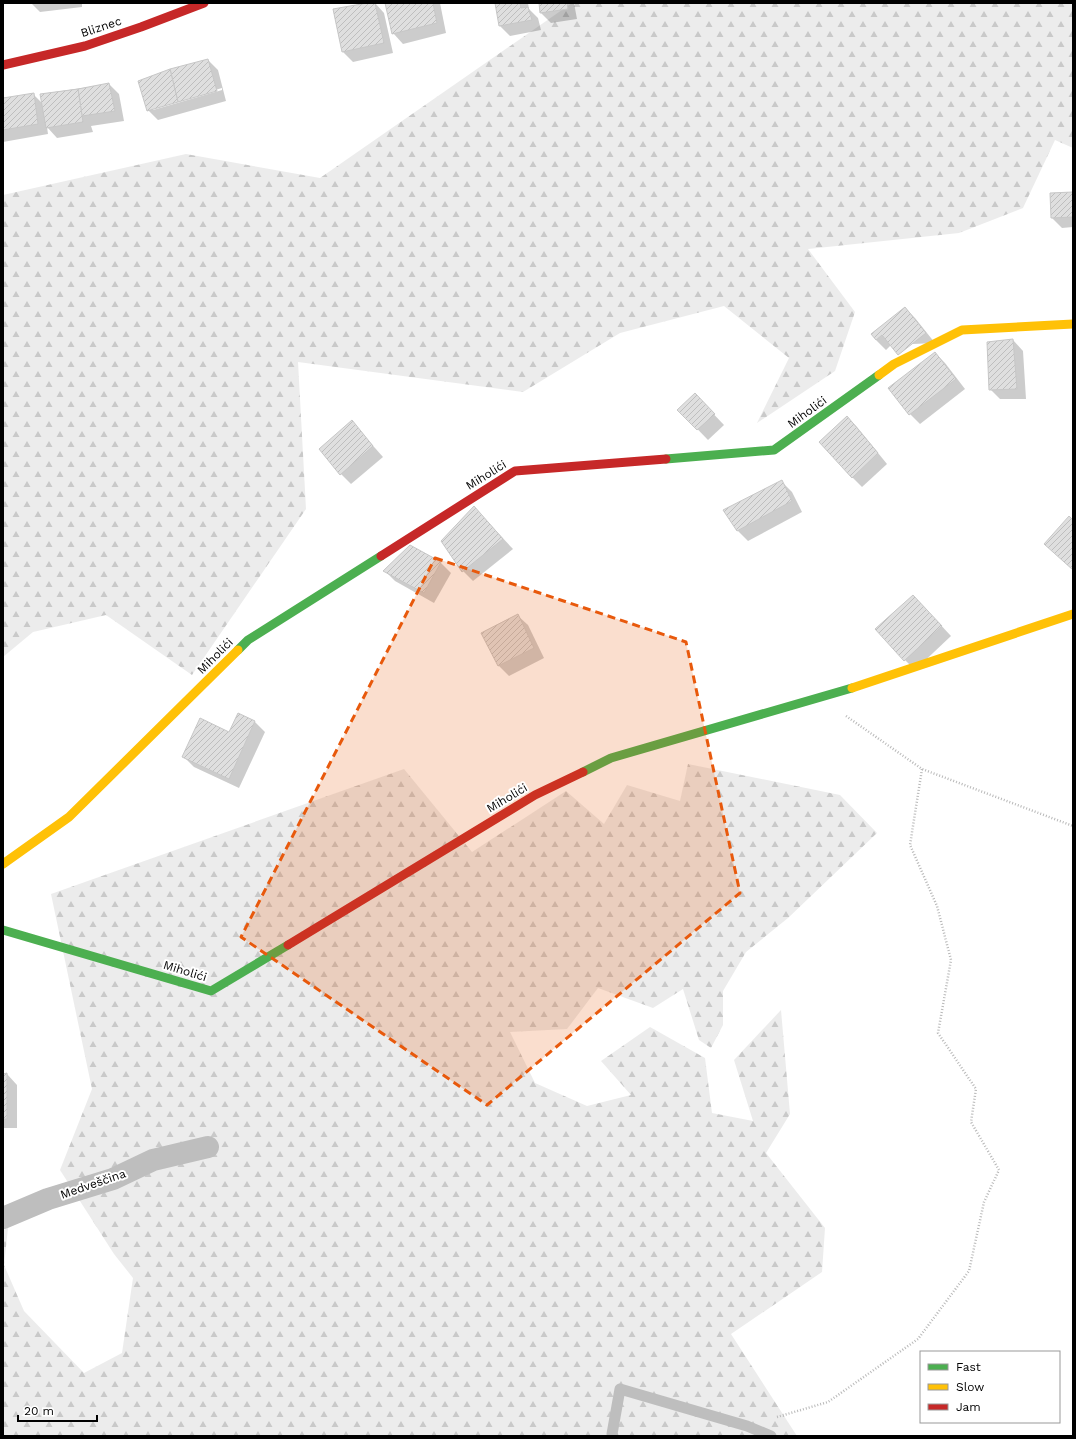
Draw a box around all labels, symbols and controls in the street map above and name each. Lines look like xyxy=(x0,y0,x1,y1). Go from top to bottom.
street label: Bliznec xyxy=(79,14,123,40)
street label: Miholići xyxy=(785,393,829,431)
street label: Miholići xyxy=(463,457,509,493)
street label: Miholići xyxy=(194,635,236,677)
street label: Miholići xyxy=(484,780,530,816)
street label: Miholići xyxy=(162,958,208,984)
street label: Medveščina xyxy=(58,1166,128,1202)
legend xyxy=(920,1351,1060,1423)
text: Fast xyxy=(956,1360,981,1374)
text: Slow xyxy=(956,1380,984,1394)
scale bar xyxy=(18,1397,97,1423)
text: Jam xyxy=(956,1400,981,1414)
text: 20 m xyxy=(24,1404,54,1418)

